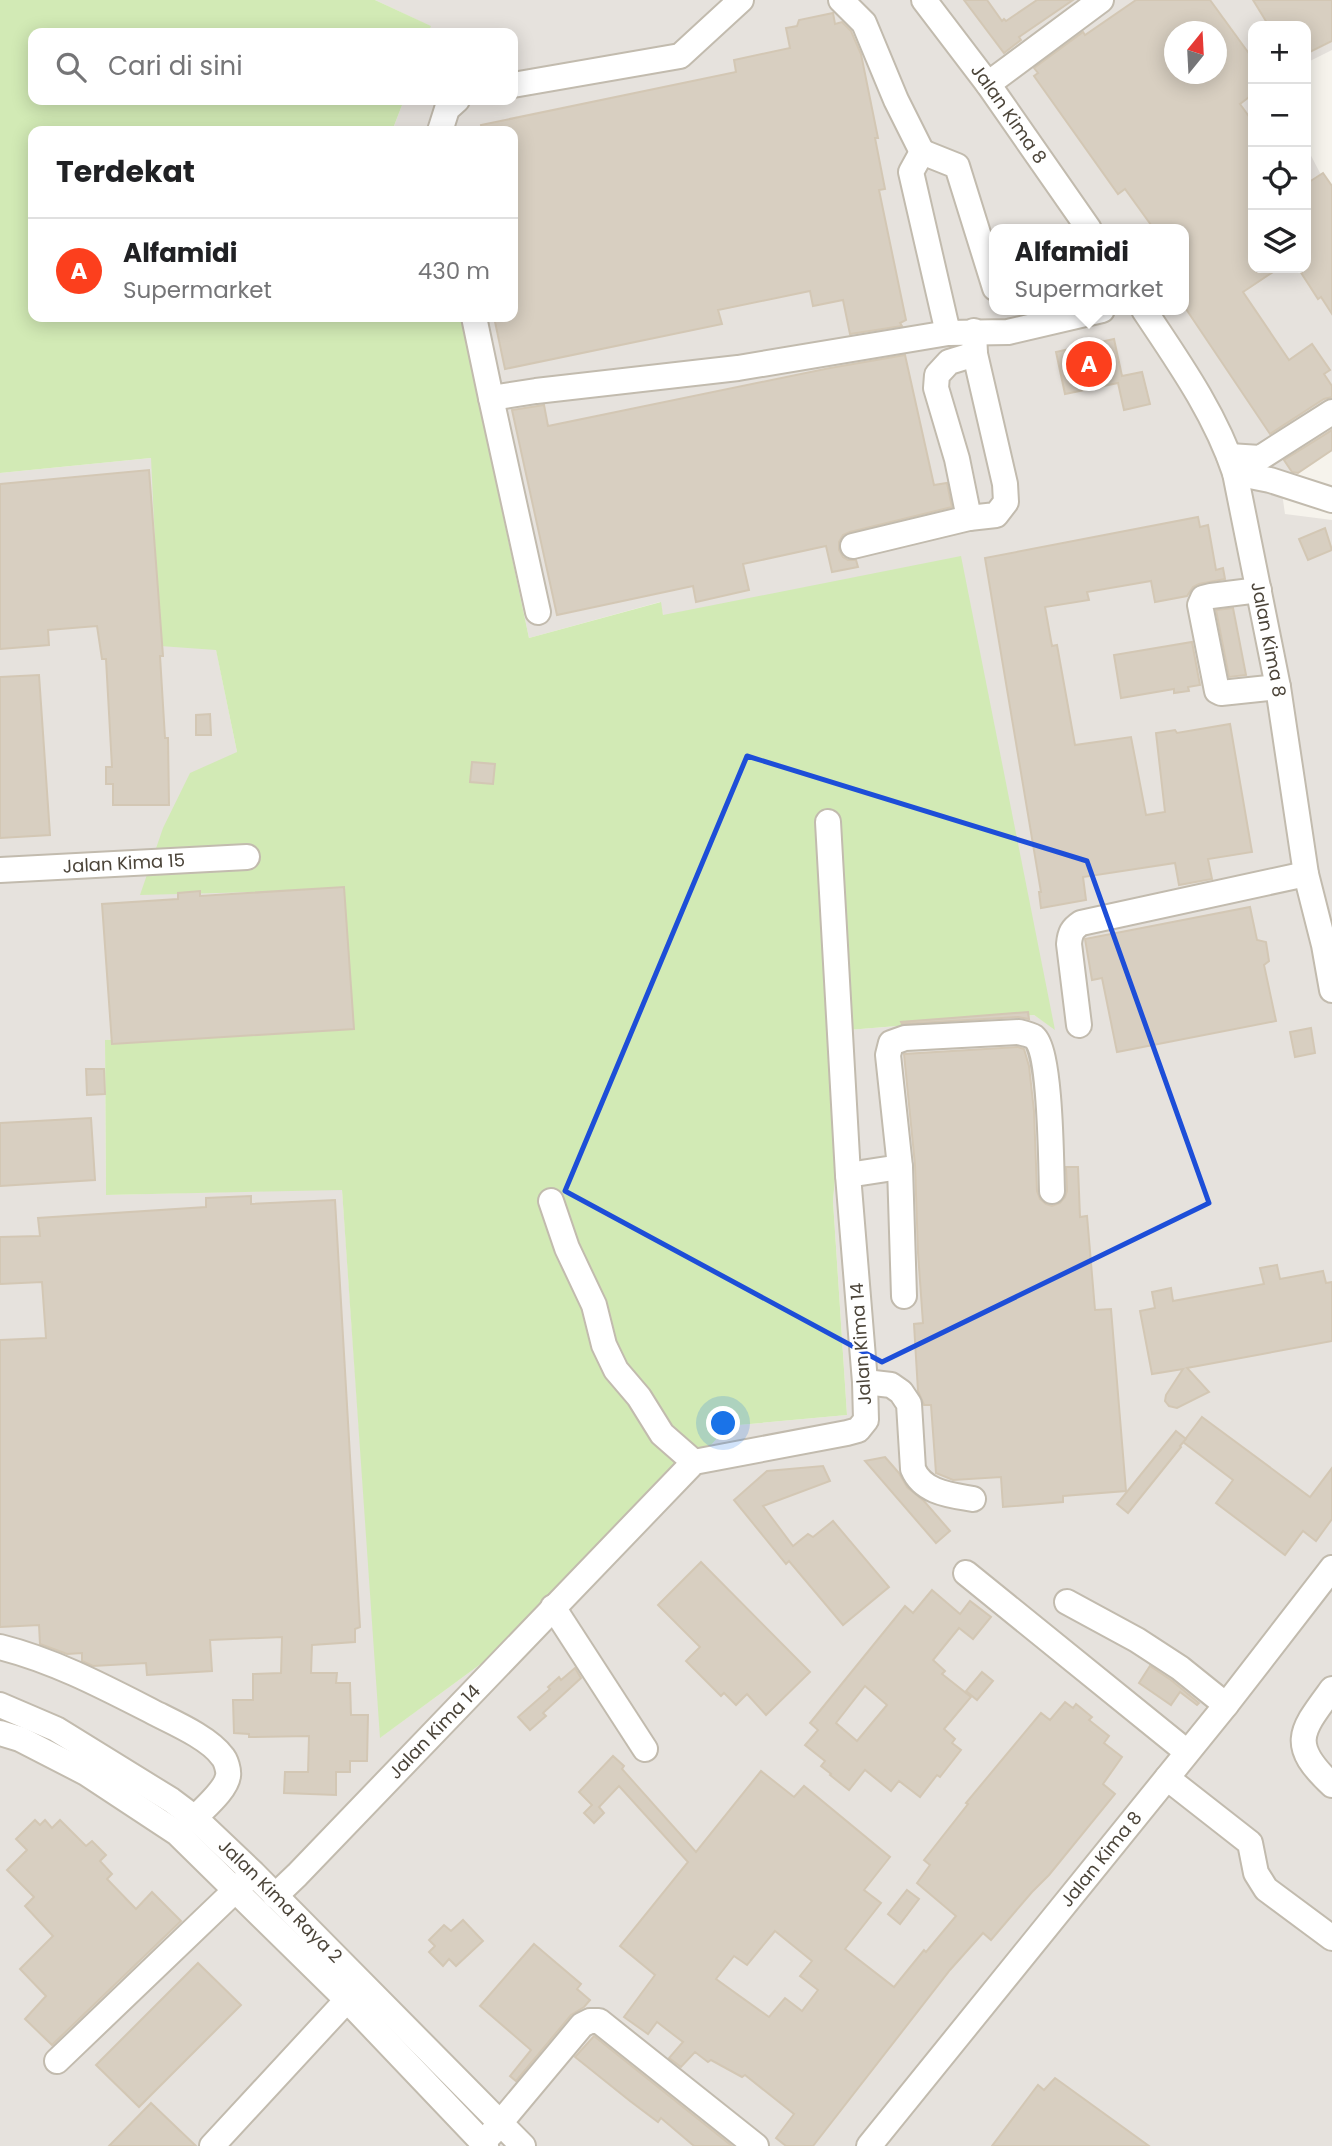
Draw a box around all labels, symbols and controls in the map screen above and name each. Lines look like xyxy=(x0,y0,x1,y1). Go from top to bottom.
north arrow xyxy=(1164,21,1227,84)
map controls xyxy=(1248,21,1311,273)
button: + xyxy=(1248,21,1311,84)
search box xyxy=(28,28,518,105)
icon: search xyxy=(52,48,90,86)
text: Cari di sini xyxy=(108,48,243,84)
street label: Jalan Kima 8 xyxy=(965,59,1053,169)
button: − xyxy=(1248,84,1311,147)
button: locate xyxy=(1248,147,1311,210)
text: Terdekat xyxy=(56,150,195,193)
button: layers xyxy=(1248,210,1311,273)
popup xyxy=(989,224,1189,315)
text: Alfamidi xyxy=(1015,234,1129,270)
text: Alfamidi xyxy=(123,235,237,271)
text: A xyxy=(71,255,87,287)
text: 430 m xyxy=(418,255,490,287)
text: Supermarket xyxy=(1015,273,1163,305)
text: Supermarket xyxy=(123,274,272,306)
pin: A xyxy=(1066,338,1112,390)
street label: Jalan Kima 8 xyxy=(1245,580,1292,699)
street label: Jalan Kima 15 xyxy=(62,847,186,879)
street label: Jalan Kima 14 xyxy=(844,1282,877,1406)
your location xyxy=(706,1406,740,1440)
street label: Jalan Kima 14 xyxy=(383,1679,486,1784)
street label: Jalan Kima 8 xyxy=(1054,1806,1147,1912)
street label: Jalan Kima Raya 2 xyxy=(213,1833,348,1968)

